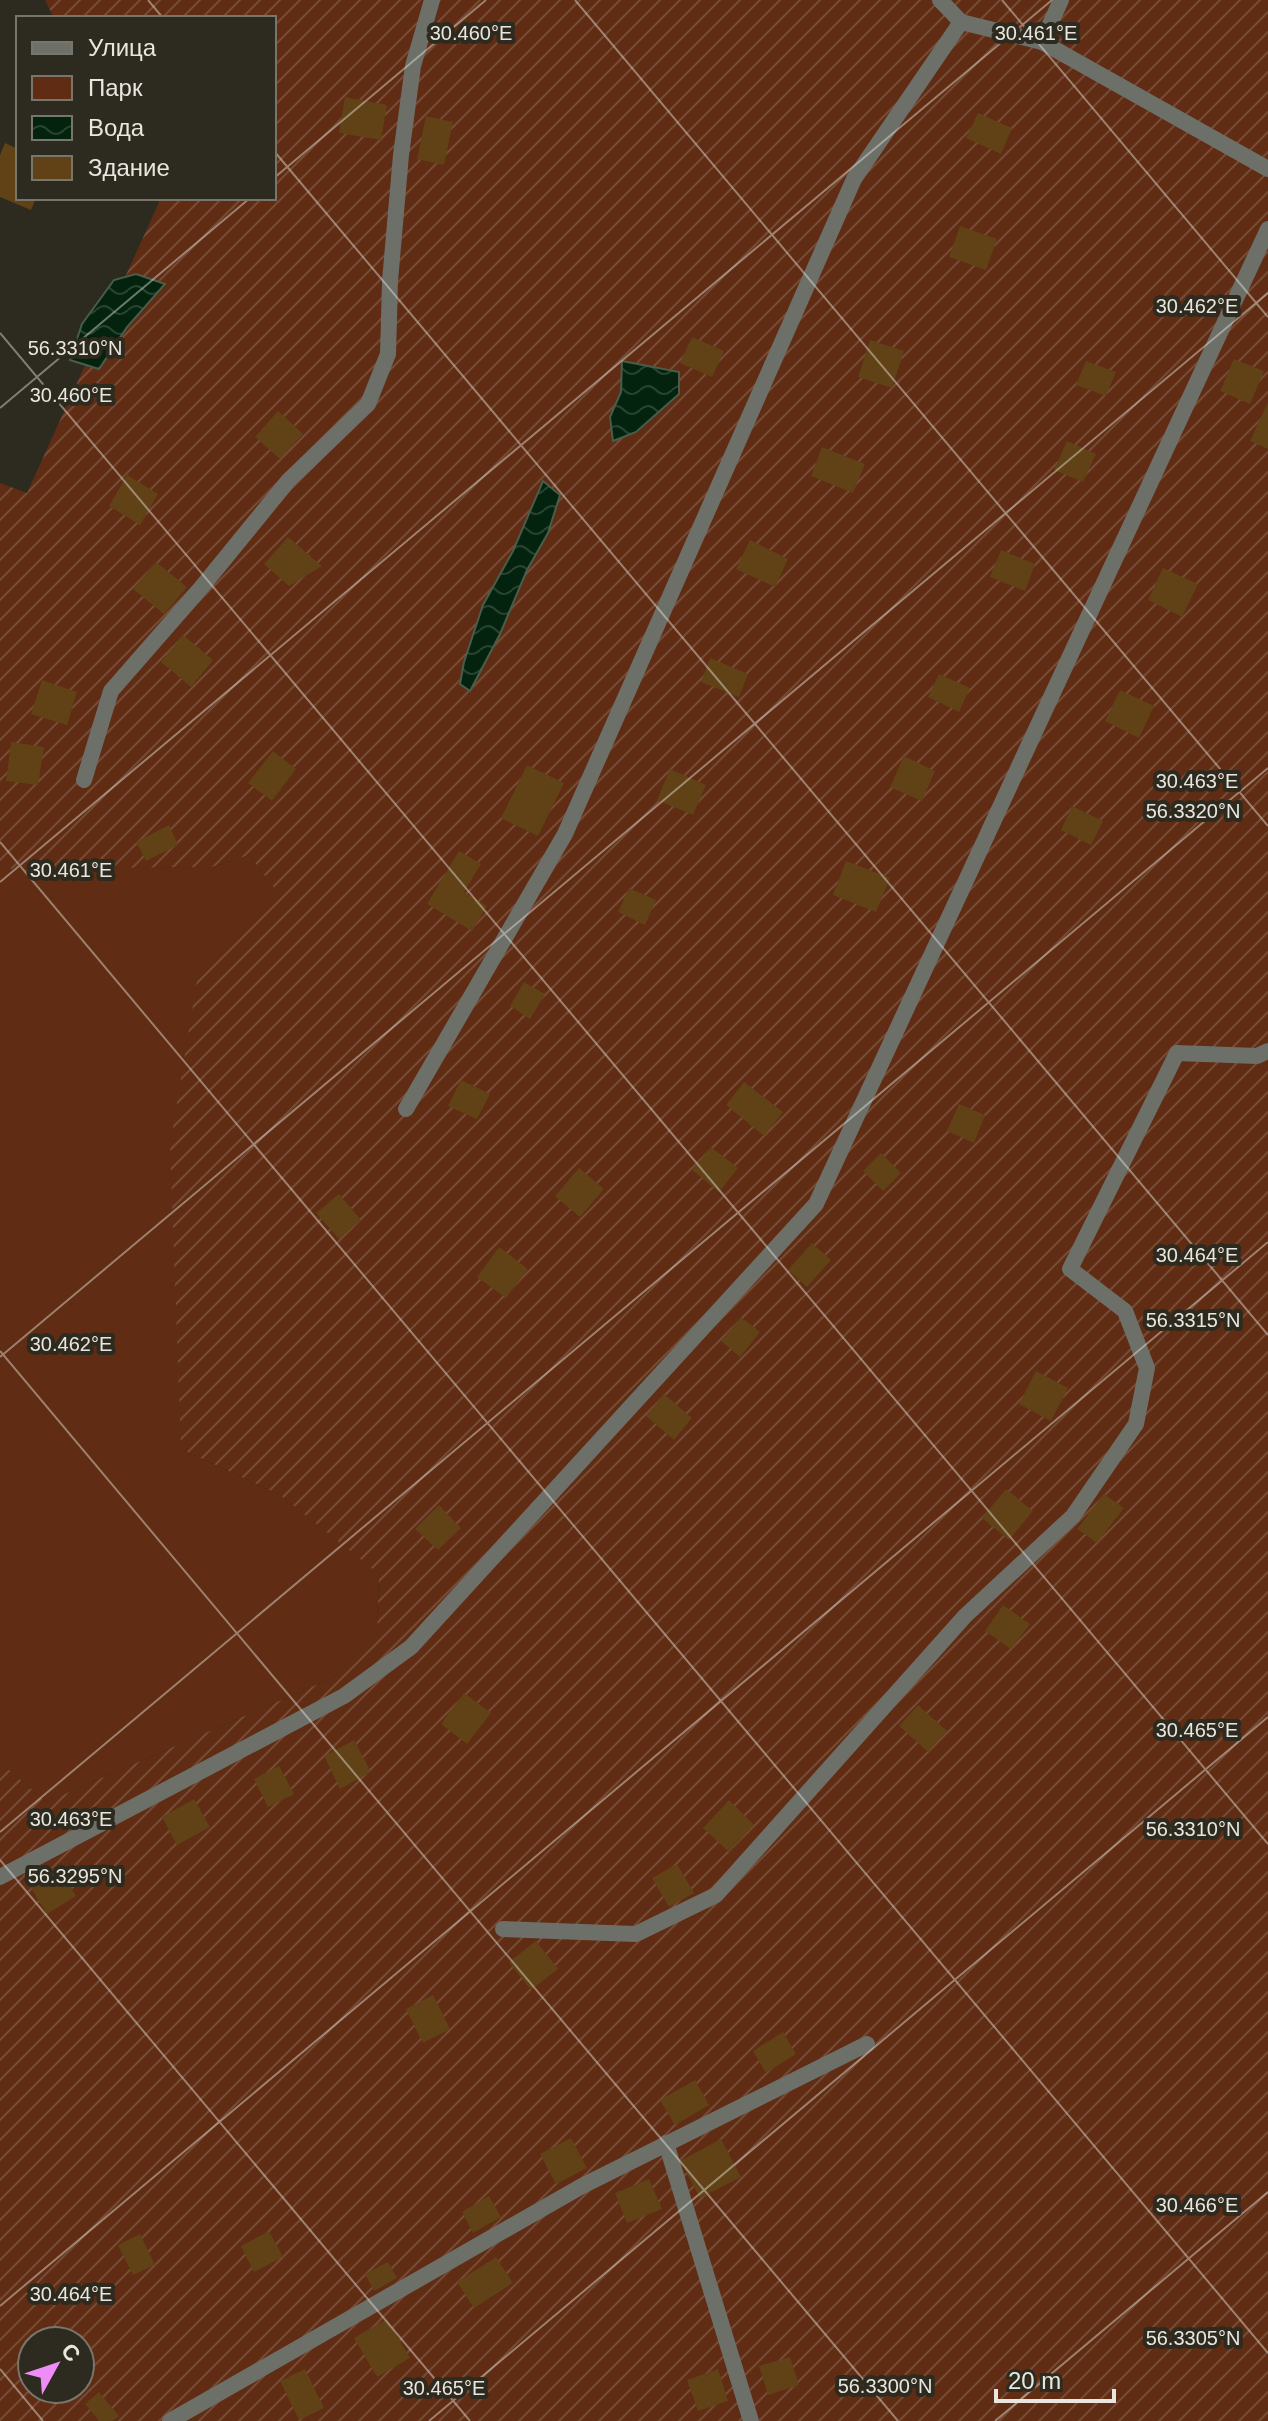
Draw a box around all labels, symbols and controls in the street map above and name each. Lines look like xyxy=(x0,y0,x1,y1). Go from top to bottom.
legend xyxy=(16,16,276,200)
text: 30.460°E xyxy=(430,22,512,44)
text: 30.461°E xyxy=(995,22,1077,44)
text: Улица xyxy=(88,34,157,61)
text: Парк xyxy=(88,74,143,101)
text: Вода xyxy=(88,114,145,141)
text: Здание xyxy=(88,154,170,181)
text: 30.462°E xyxy=(1156,295,1238,317)
text: 56.3310°N xyxy=(28,337,122,359)
text: 30.460°E xyxy=(30,384,112,406)
text: 30.463°E xyxy=(1156,770,1238,792)
text: 56.3320°N xyxy=(1146,800,1240,822)
text: 30.461°E xyxy=(30,859,112,881)
text: 30.464°E xyxy=(1156,1244,1238,1266)
text: 56.3315°N xyxy=(1146,1309,1240,1331)
text: 30.462°E xyxy=(30,1333,112,1355)
text: 30.465°E xyxy=(1156,1719,1238,1741)
text: 30.463°E xyxy=(30,1808,112,1830)
text: 56.3310°N xyxy=(1146,1818,1240,1840)
text: 56.3295°N xyxy=(28,1865,122,1887)
text: 30.466°E xyxy=(1156,2194,1238,2216)
text: 30.464°E xyxy=(30,2283,112,2305)
north arrow xyxy=(16,2325,96,2405)
text: 56.3305°N xyxy=(1146,2327,1240,2349)
text: С xyxy=(56,2338,86,2367)
scale bar xyxy=(996,2353,1114,2403)
text: 20 m xyxy=(1008,2367,1061,2394)
text: 56.3300°N xyxy=(838,2375,932,2397)
text: 30.465°E xyxy=(403,2377,485,2399)

